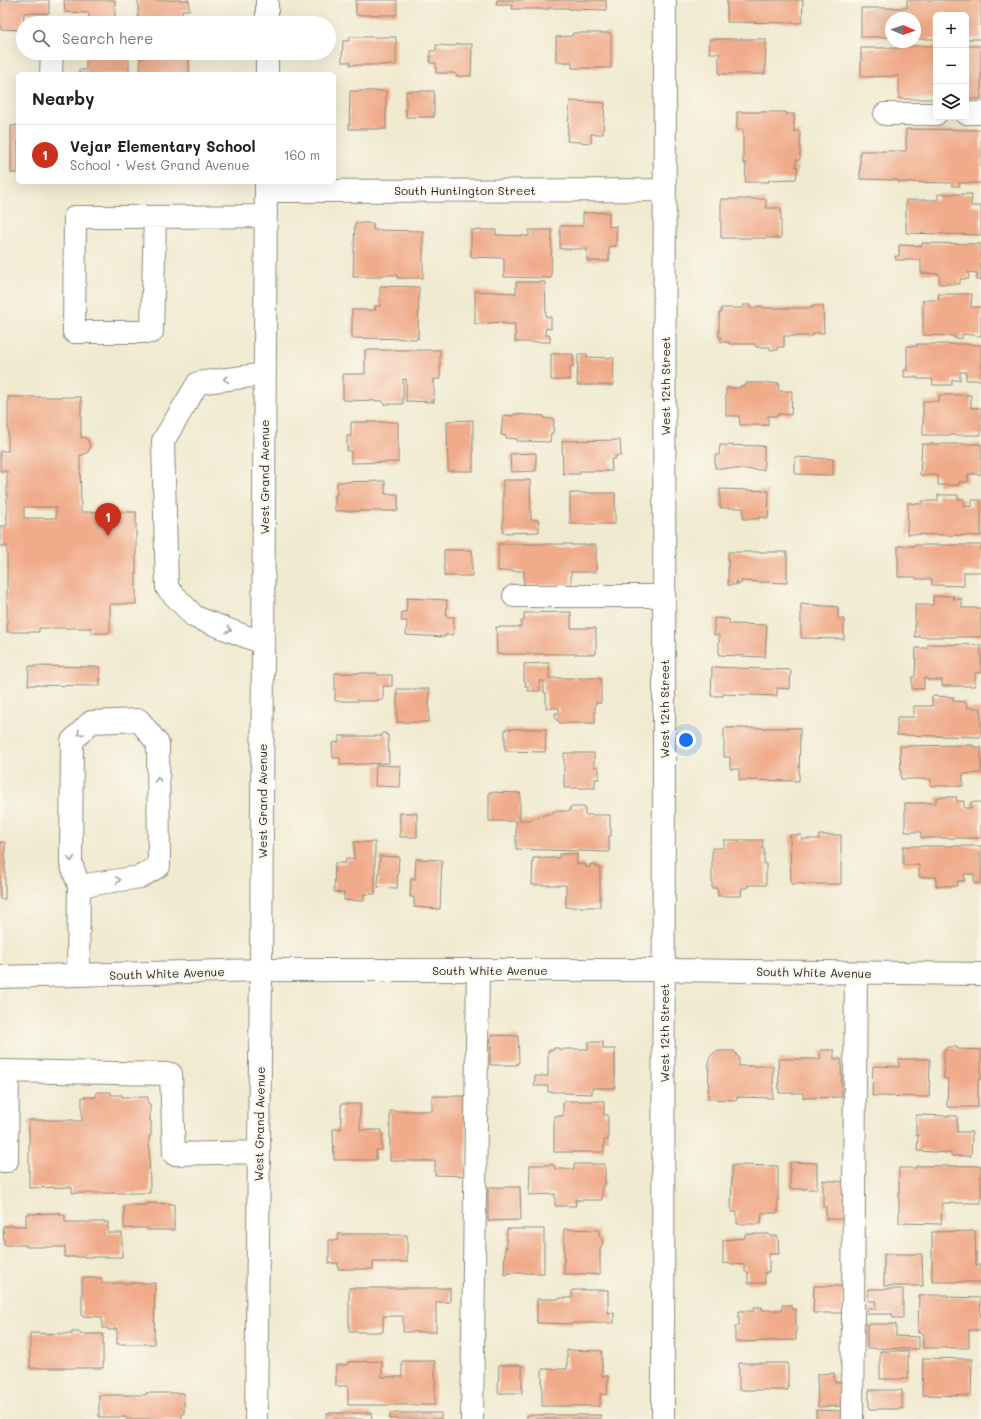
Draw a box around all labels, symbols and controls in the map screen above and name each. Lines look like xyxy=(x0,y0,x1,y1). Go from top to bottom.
north arrow xyxy=(885,12,921,48)
map controls xyxy=(933,12,969,120)
button: + xyxy=(933,12,969,48)
search box xyxy=(16,16,336,60)
icon: search xyxy=(30,27,52,49)
text: Search here xyxy=(62,28,153,48)
button: − xyxy=(933,48,969,84)
button: layers xyxy=(933,84,969,120)
text: Nearby xyxy=(32,87,94,109)
text: Vejar Elementary School xyxy=(70,136,256,156)
text: 1 xyxy=(42,146,48,163)
text: 160 m xyxy=(284,146,320,163)
text: School · West Grand Avenue xyxy=(70,156,249,173)
street label: South Huntington Street xyxy=(394,182,536,198)
street label: West 12th Street xyxy=(657,336,673,436)
one-way arrow xyxy=(223,374,229,383)
street label: West Grand Avenue xyxy=(256,420,272,534)
pin: 1 xyxy=(95,503,121,536)
one-way arrow xyxy=(225,626,232,634)
street label: West 12th Street xyxy=(656,659,672,759)
one-way arrow xyxy=(77,728,85,736)
your location xyxy=(676,730,696,750)
street label: West Grand Avenue xyxy=(254,744,270,858)
one-way arrow xyxy=(154,777,162,783)
one-way arrow xyxy=(67,856,76,862)
one-way arrow xyxy=(115,876,121,885)
street label: South White Avenue xyxy=(432,962,548,978)
street label: South White Avenue xyxy=(109,963,225,983)
street label: South White Avenue xyxy=(756,963,872,981)
street label: West 12th Street xyxy=(656,983,672,1083)
street label: West Grand Avenue xyxy=(250,1066,268,1182)

